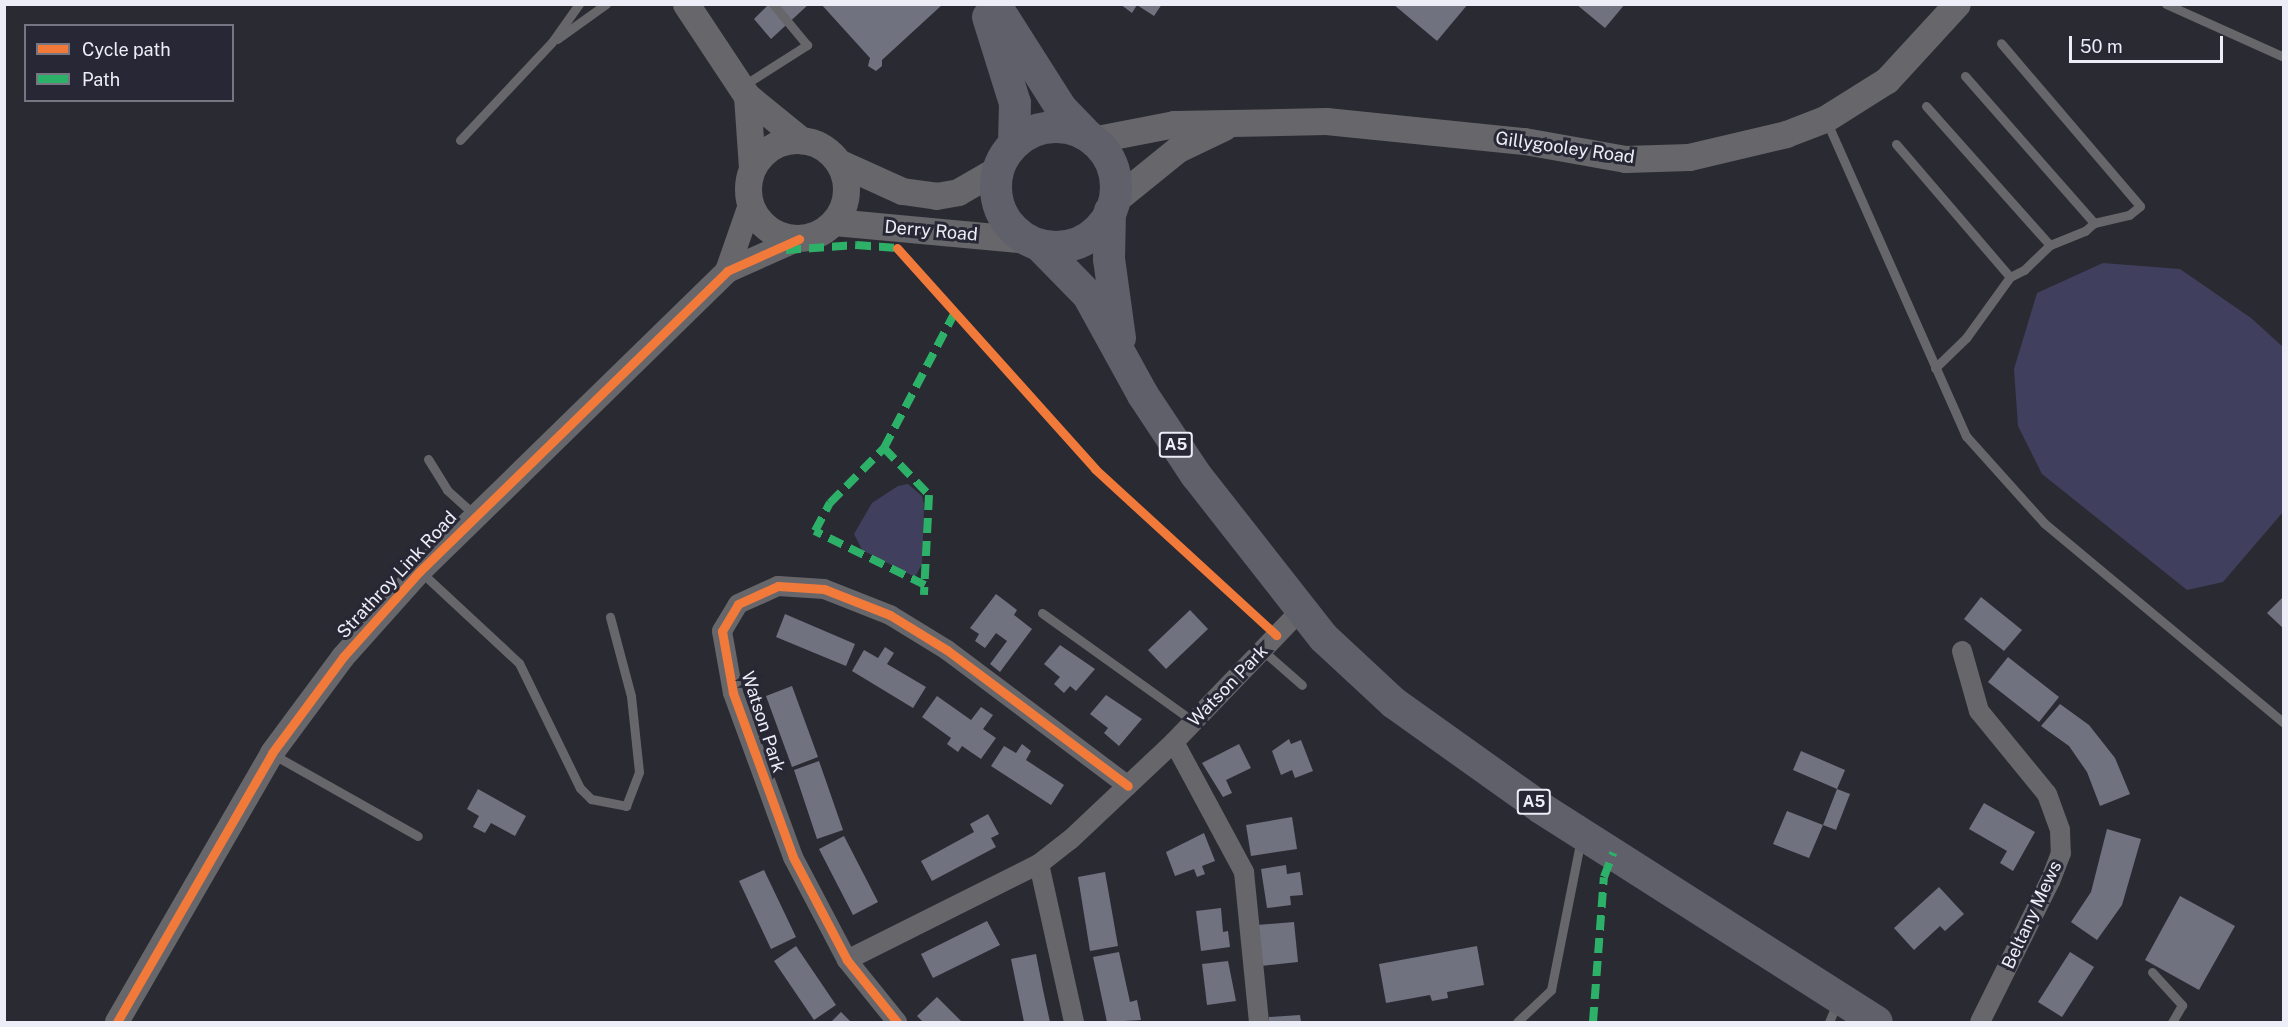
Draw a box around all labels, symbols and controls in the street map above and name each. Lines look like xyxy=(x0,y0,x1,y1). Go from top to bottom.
legend xyxy=(24,24,234,102)
scale bar xyxy=(2072,24,2226,62)
text: 50 m xyxy=(2080,36,2123,57)
text: Cycle path xyxy=(82,39,171,60)
text: Path xyxy=(82,69,120,90)
street label: Gillygooley Road xyxy=(1494,128,1636,168)
street label: Derry Road xyxy=(883,216,979,246)
road number: A5 xyxy=(1158,432,1194,458)
street label: Strathroy Link Road xyxy=(333,507,461,643)
street label: Watson Park xyxy=(1184,641,1272,731)
street label: Watson Park xyxy=(736,669,790,775)
road number: A5 xyxy=(1516,789,1552,815)
street label: Beltany Mews xyxy=(1998,857,2066,973)

